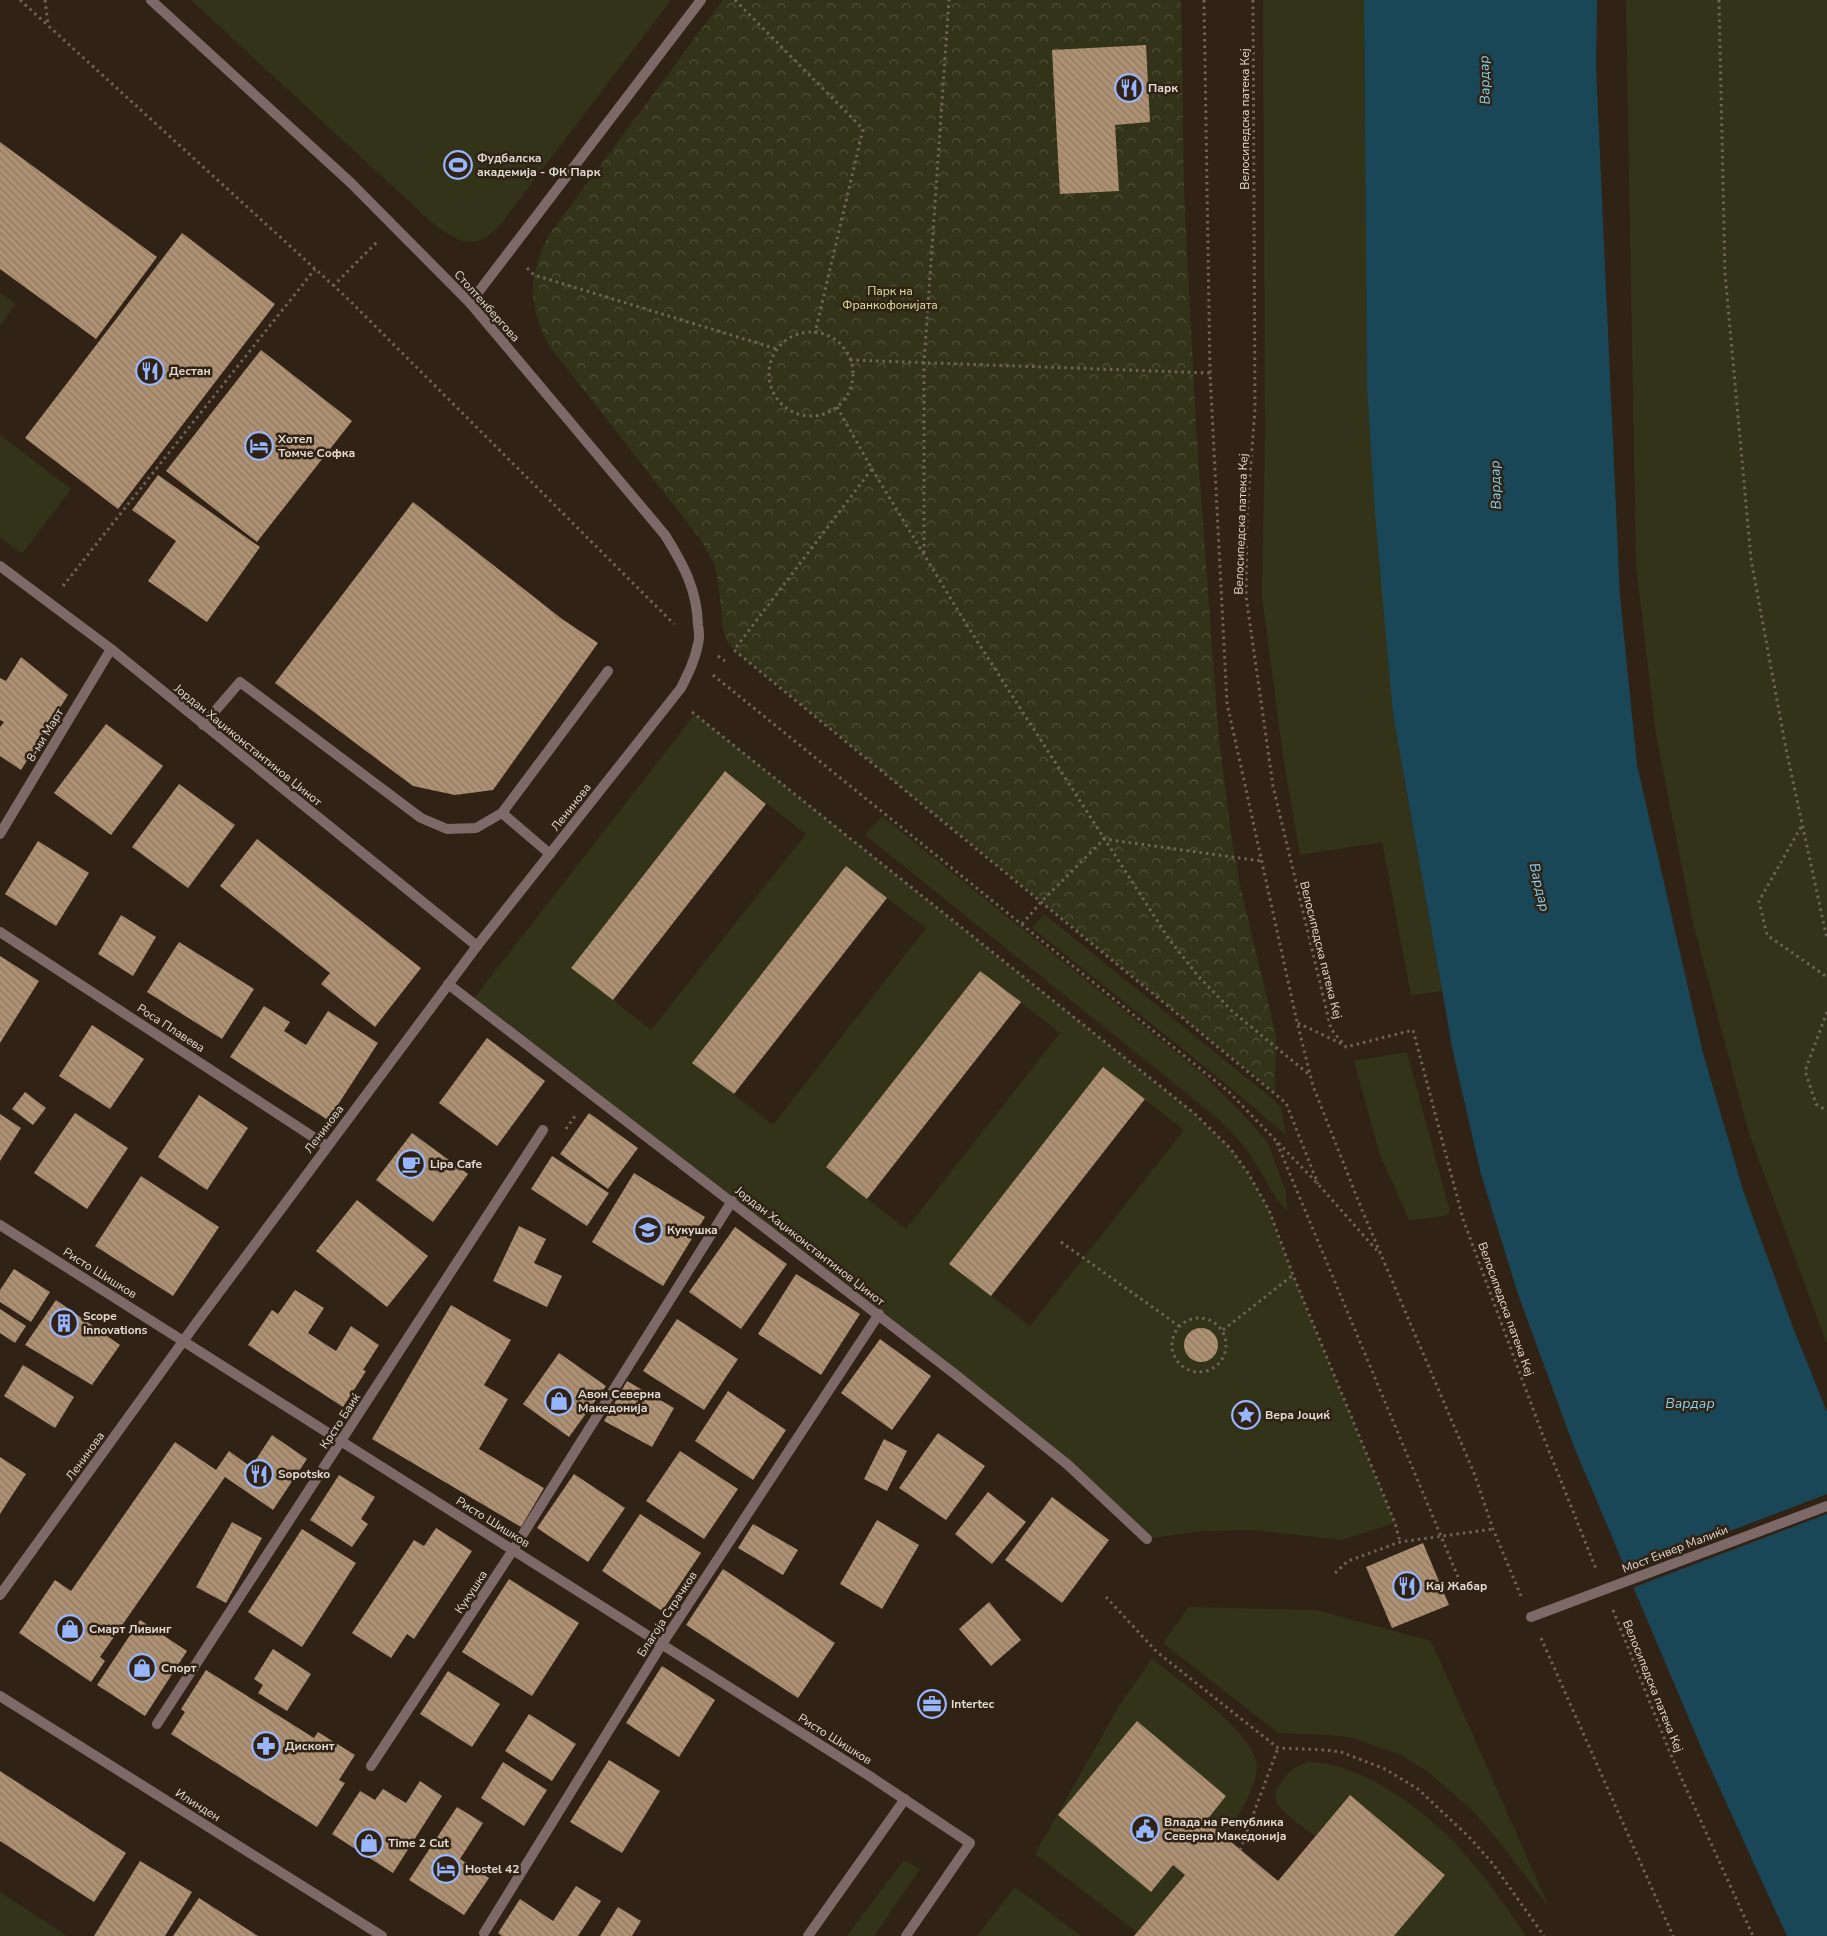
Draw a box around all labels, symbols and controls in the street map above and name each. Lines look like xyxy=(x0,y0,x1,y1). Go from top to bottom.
street label: Велосипедска патека Кеј xyxy=(1237,48,1253,190)
water label: Вардар xyxy=(1474,55,1495,105)
restaurant icon: Парк xyxy=(1114,73,1144,103)
place label: Парк xyxy=(1148,80,1178,96)
sports icon: Фудбалска академија - ФК Парк xyxy=(443,150,473,180)
place label: Фудбалска академија - ФК Парк xyxy=(477,150,601,180)
street label: Столтенбергова xyxy=(451,267,523,345)
park label: Парк на Франкофонијата xyxy=(842,283,938,313)
restaurant icon: Дестан xyxy=(135,356,165,386)
place label: Дестан xyxy=(169,363,211,379)
hotel icon: Хотел Томче Софка xyxy=(244,431,274,461)
place label: Хотел Томче Софка xyxy=(277,431,355,461)
street label: Велосипедска патека Кеј xyxy=(1231,453,1251,595)
water label: Вардар xyxy=(1485,460,1506,510)
street label: Јордан Хаџиконстантинов Џинот xyxy=(170,680,326,810)
street label: 8-ми Март xyxy=(23,705,68,765)
street label: Ленинова xyxy=(547,780,595,834)
water label: Вардар xyxy=(1525,861,1554,913)
street label: Велосипедска патека Кеј xyxy=(1296,879,1346,1021)
street label: Роса Плавева xyxy=(134,1000,208,1056)
street label: Ленинова xyxy=(301,1102,347,1156)
cafe icon: Lipa Cafe xyxy=(396,1149,426,1179)
place label: Lipa Cafe xyxy=(430,1156,483,1172)
street label: Јордан Хаџиконстантинов Џинот xyxy=(731,1182,889,1310)
school or university icon: Кукушка xyxy=(633,1215,663,1245)
place label: Кукушка xyxy=(667,1222,718,1238)
street label: Велосипедска патека Кеј xyxy=(1474,1240,1538,1378)
street label: Ристо Шишков xyxy=(60,1244,140,1302)
building icon: Scope Innovations xyxy=(49,1308,79,1338)
place label: Scope Innovations xyxy=(83,1308,148,1338)
shop icon: Авон Северна Македонија xyxy=(544,1386,574,1416)
place label: Авон Северна Македонија xyxy=(578,1386,661,1416)
street label: Крсто Баиќ xyxy=(316,1389,364,1452)
water label: Вардар xyxy=(1665,1394,1715,1413)
place icon: Вера Јоциќ xyxy=(1231,1400,1261,1430)
place label: Вера Јоциќ xyxy=(1265,1407,1330,1423)
street label: Ленинова xyxy=(62,1429,108,1483)
restaurant icon: Sopotsko xyxy=(244,1459,274,1489)
place label: Sopotsko xyxy=(278,1466,330,1482)
street label: Ристо Шишков xyxy=(453,1493,533,1551)
street label: Мост Енвер Малиќи xyxy=(1620,1521,1730,1577)
street label: Кукушка xyxy=(451,1567,491,1617)
street label: Благоја Страчков xyxy=(633,1568,701,1660)
restaurant icon: Кај Жабар xyxy=(1392,1571,1422,1601)
place label: Кај Жабар xyxy=(1426,1578,1487,1594)
shop icon: Смарт Ливинг xyxy=(55,1614,85,1644)
street label: Велосипедска патека Кеј xyxy=(1619,1617,1687,1755)
place label: Смарт Ливинг xyxy=(89,1621,172,1637)
shop icon: Спорт xyxy=(127,1653,157,1683)
place label: Спорт xyxy=(161,1660,197,1676)
office icon: Intertec xyxy=(917,1689,947,1719)
place label: Intertec xyxy=(951,1696,995,1712)
street label: Ристо Шишков xyxy=(795,1710,875,1768)
pharmacy icon: Дисконт xyxy=(251,1731,281,1761)
place label: Дисконт xyxy=(285,1738,335,1754)
street label: Илинден xyxy=(172,1785,224,1825)
public building icon: Влада на Република Северна Македонија xyxy=(1130,1814,1160,1844)
place label: Влада на Република Северна Македонија xyxy=(1164,1814,1286,1844)
shop icon: Time 2 Cut xyxy=(354,1828,384,1858)
place label: Time 2 Cut xyxy=(388,1835,449,1851)
hotel icon: Hostel 42 xyxy=(431,1854,461,1884)
place label: Hostel 42 xyxy=(465,1861,520,1877)

